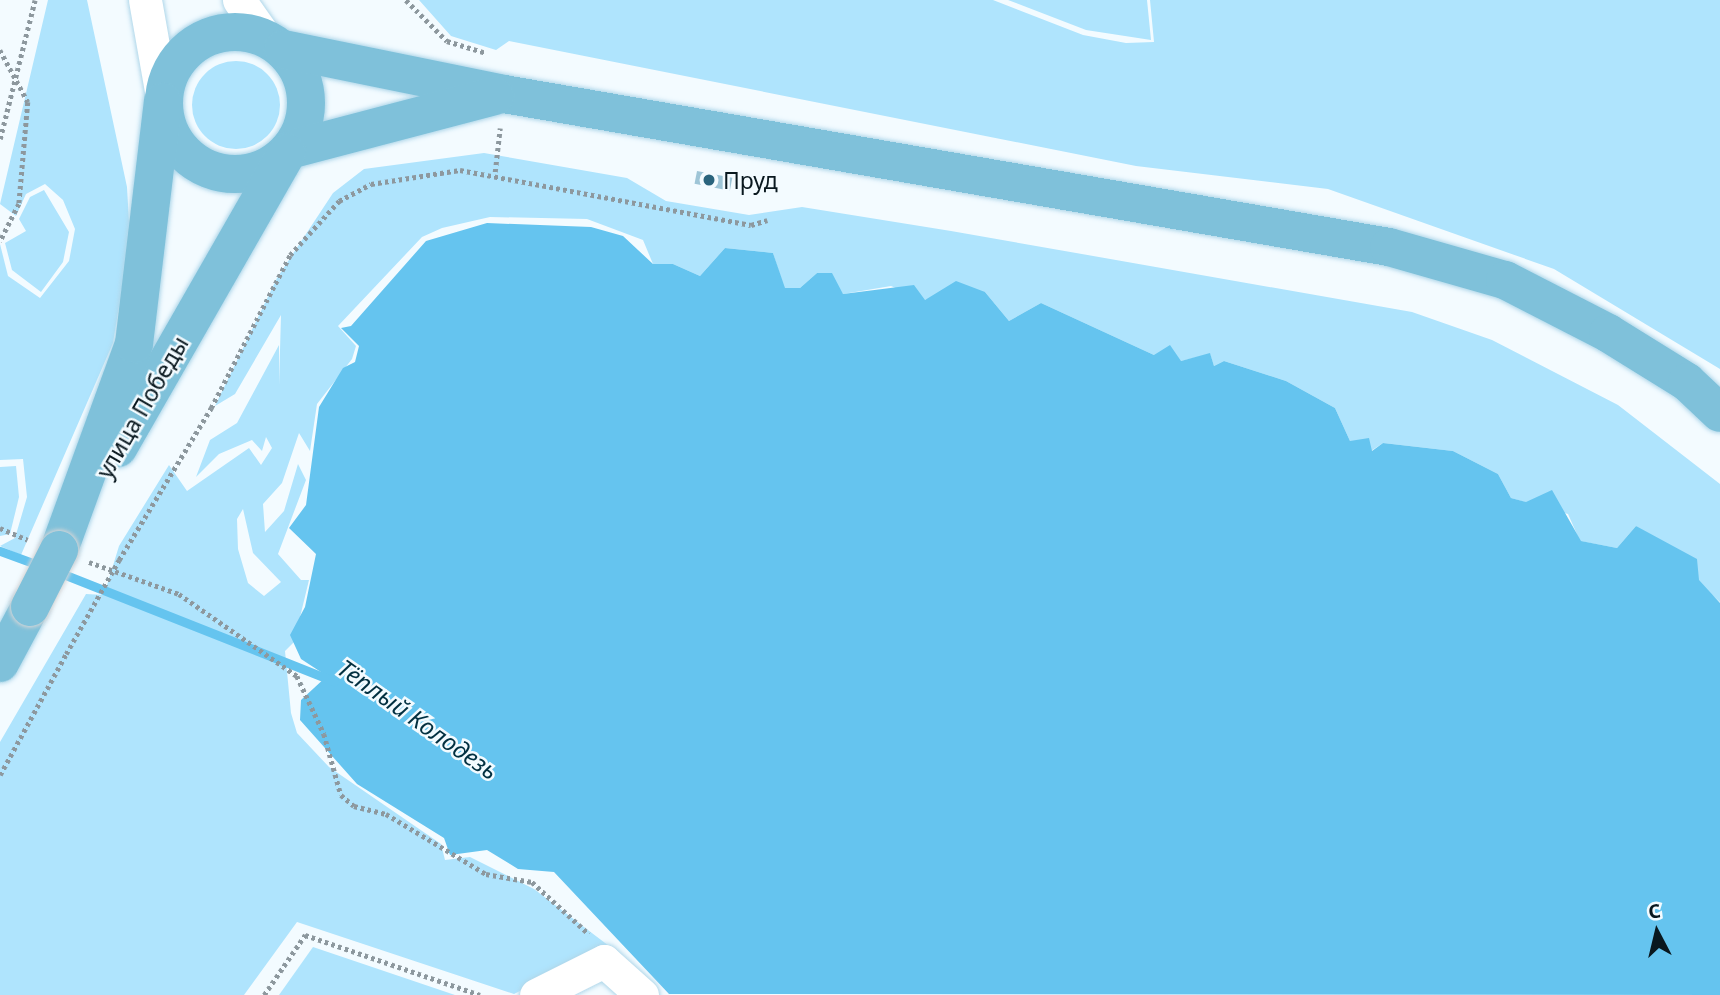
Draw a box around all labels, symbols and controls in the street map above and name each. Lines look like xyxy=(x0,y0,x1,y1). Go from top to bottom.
place label: Пруд xyxy=(723,166,778,194)
marker: Пруд xyxy=(701,172,717,188)
street label: улица Победы xyxy=(90,331,194,483)
water label: Тёплый Колодезь xyxy=(332,653,504,785)
north arrow xyxy=(1622,897,1692,967)
text: С xyxy=(1647,898,1662,925)

